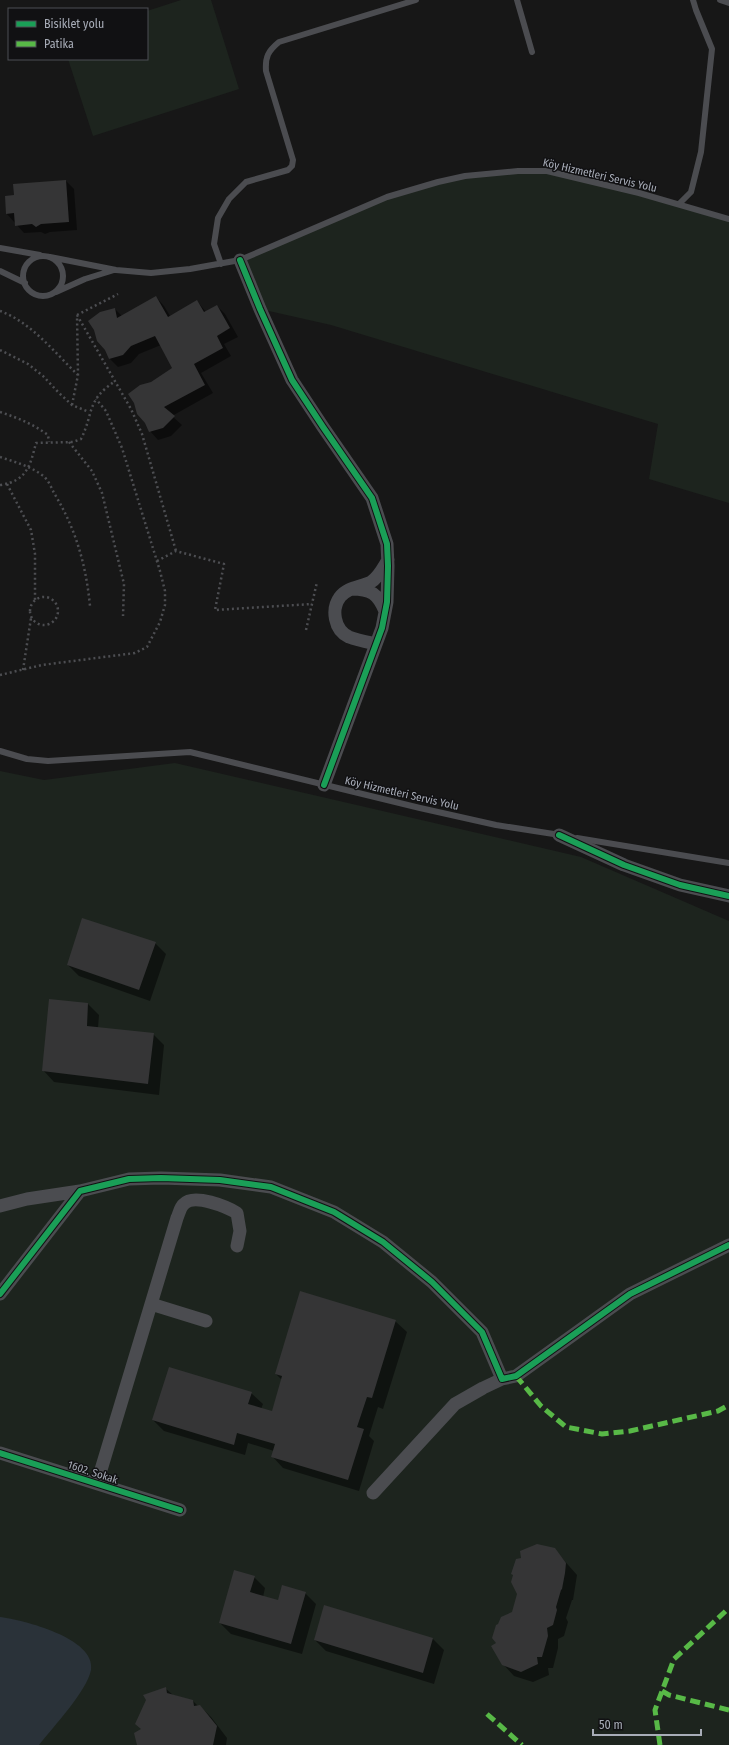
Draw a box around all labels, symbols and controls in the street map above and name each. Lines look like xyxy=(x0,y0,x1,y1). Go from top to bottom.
legend xyxy=(8,8,148,60)
text: Bisiklet yolu xyxy=(44,17,104,31)
text: Patika xyxy=(44,37,74,51)
street label: Köy Hizmetleri Servis Yolu xyxy=(542,156,658,195)
street label: Köy Hizmetleri Servis Yolu xyxy=(344,774,460,813)
street label: 1602. Sokak xyxy=(66,1458,120,1487)
scale bar xyxy=(593,1711,701,1737)
text: 50 m xyxy=(599,1718,623,1732)

